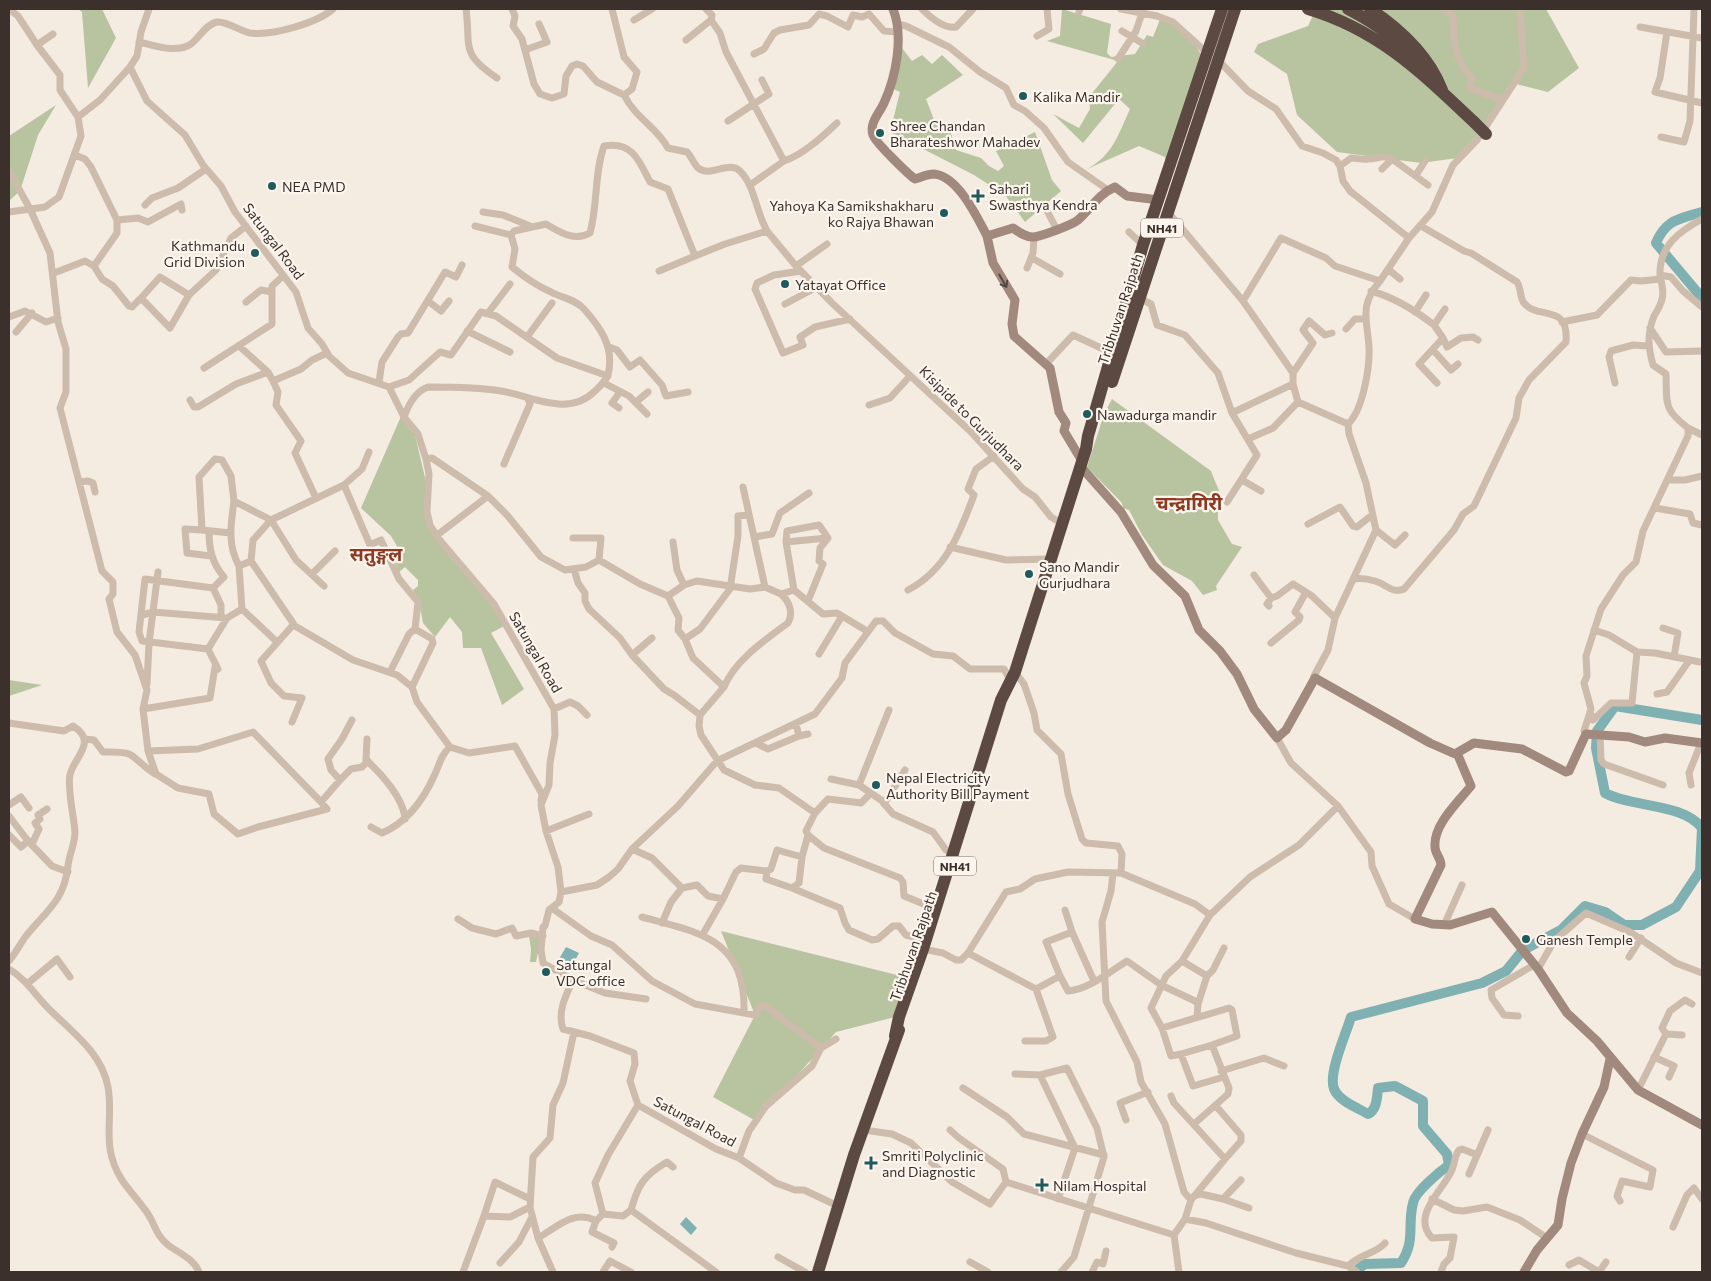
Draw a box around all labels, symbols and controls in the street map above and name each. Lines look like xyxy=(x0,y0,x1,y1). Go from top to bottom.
place label: Kalika Mandir xyxy=(1033,88,1121,105)
marker: Kalika Mandir xyxy=(1017,90,1029,102)
place label: Shree Chandan Bharateshwor Mahadev xyxy=(890,117,1040,150)
marker: Shree Chandan Bharateshwor Mahadev xyxy=(874,127,886,139)
place label: NEA PMD xyxy=(282,178,346,195)
marker: NEA PMD xyxy=(266,180,278,192)
place label: Sahari Swasthya Kendra xyxy=(989,180,1098,213)
marker: Sahari Swasthya Kendra xyxy=(971,189,985,203)
place label: Yahoya Ka Samikshakharu ko Rajya Bhawan xyxy=(769,197,934,230)
street label: Satungal Road xyxy=(240,200,308,282)
marker: Yahoya Ka Samikshakharu ko Rajya Bhawan xyxy=(938,207,950,219)
road number: NH41 xyxy=(1141,218,1183,238)
place label: Kathmandu Grid Division xyxy=(164,237,245,270)
marker: Kathmandu Grid Division xyxy=(249,247,261,259)
street label: Tribhuvan Rajpath xyxy=(1094,251,1146,367)
one-way arrow xyxy=(999,274,1009,288)
place label: Yatayat Office xyxy=(795,276,886,293)
marker: Yatayat Office xyxy=(779,278,791,290)
street label: Kisipide to Gurjudhara xyxy=(916,362,1028,474)
place label: Nawadurga mandir xyxy=(1097,406,1217,423)
marker: Nawadurga mandir xyxy=(1081,408,1093,420)
district label: चन्द्रागिरी xyxy=(1156,491,1223,514)
district label: सतुङ्गल xyxy=(350,542,403,567)
place label: Sano Mandir Gurjudhara xyxy=(1039,558,1120,591)
marker: Sano Mandir Gurjudhara xyxy=(1023,568,1035,580)
street label: Satungal Road xyxy=(506,608,566,696)
place label: Nepal Electricity Authority Bill Payment xyxy=(886,769,1030,802)
marker: Nepal Electricity Authority Bill Payment xyxy=(870,779,882,791)
road number: NH41 xyxy=(934,856,976,876)
street label: Tribhuvan Rajpath xyxy=(886,888,940,1004)
place label: Ganesh Temple xyxy=(1536,931,1633,948)
marker: Ganesh Temple xyxy=(1520,933,1532,945)
place label: Satungal VDC office xyxy=(556,956,625,989)
marker: Satungal VDC office xyxy=(540,966,552,978)
street label: Satungal Road xyxy=(651,1092,739,1150)
place label: Smriti Polyclinic and Diagnostic xyxy=(882,1147,984,1180)
marker: Smriti Polyclinic and Diagnostic xyxy=(864,1156,878,1170)
place label: Nilam Hospital xyxy=(1053,1177,1147,1194)
marker: Nilam Hospital xyxy=(1035,1178,1049,1192)

